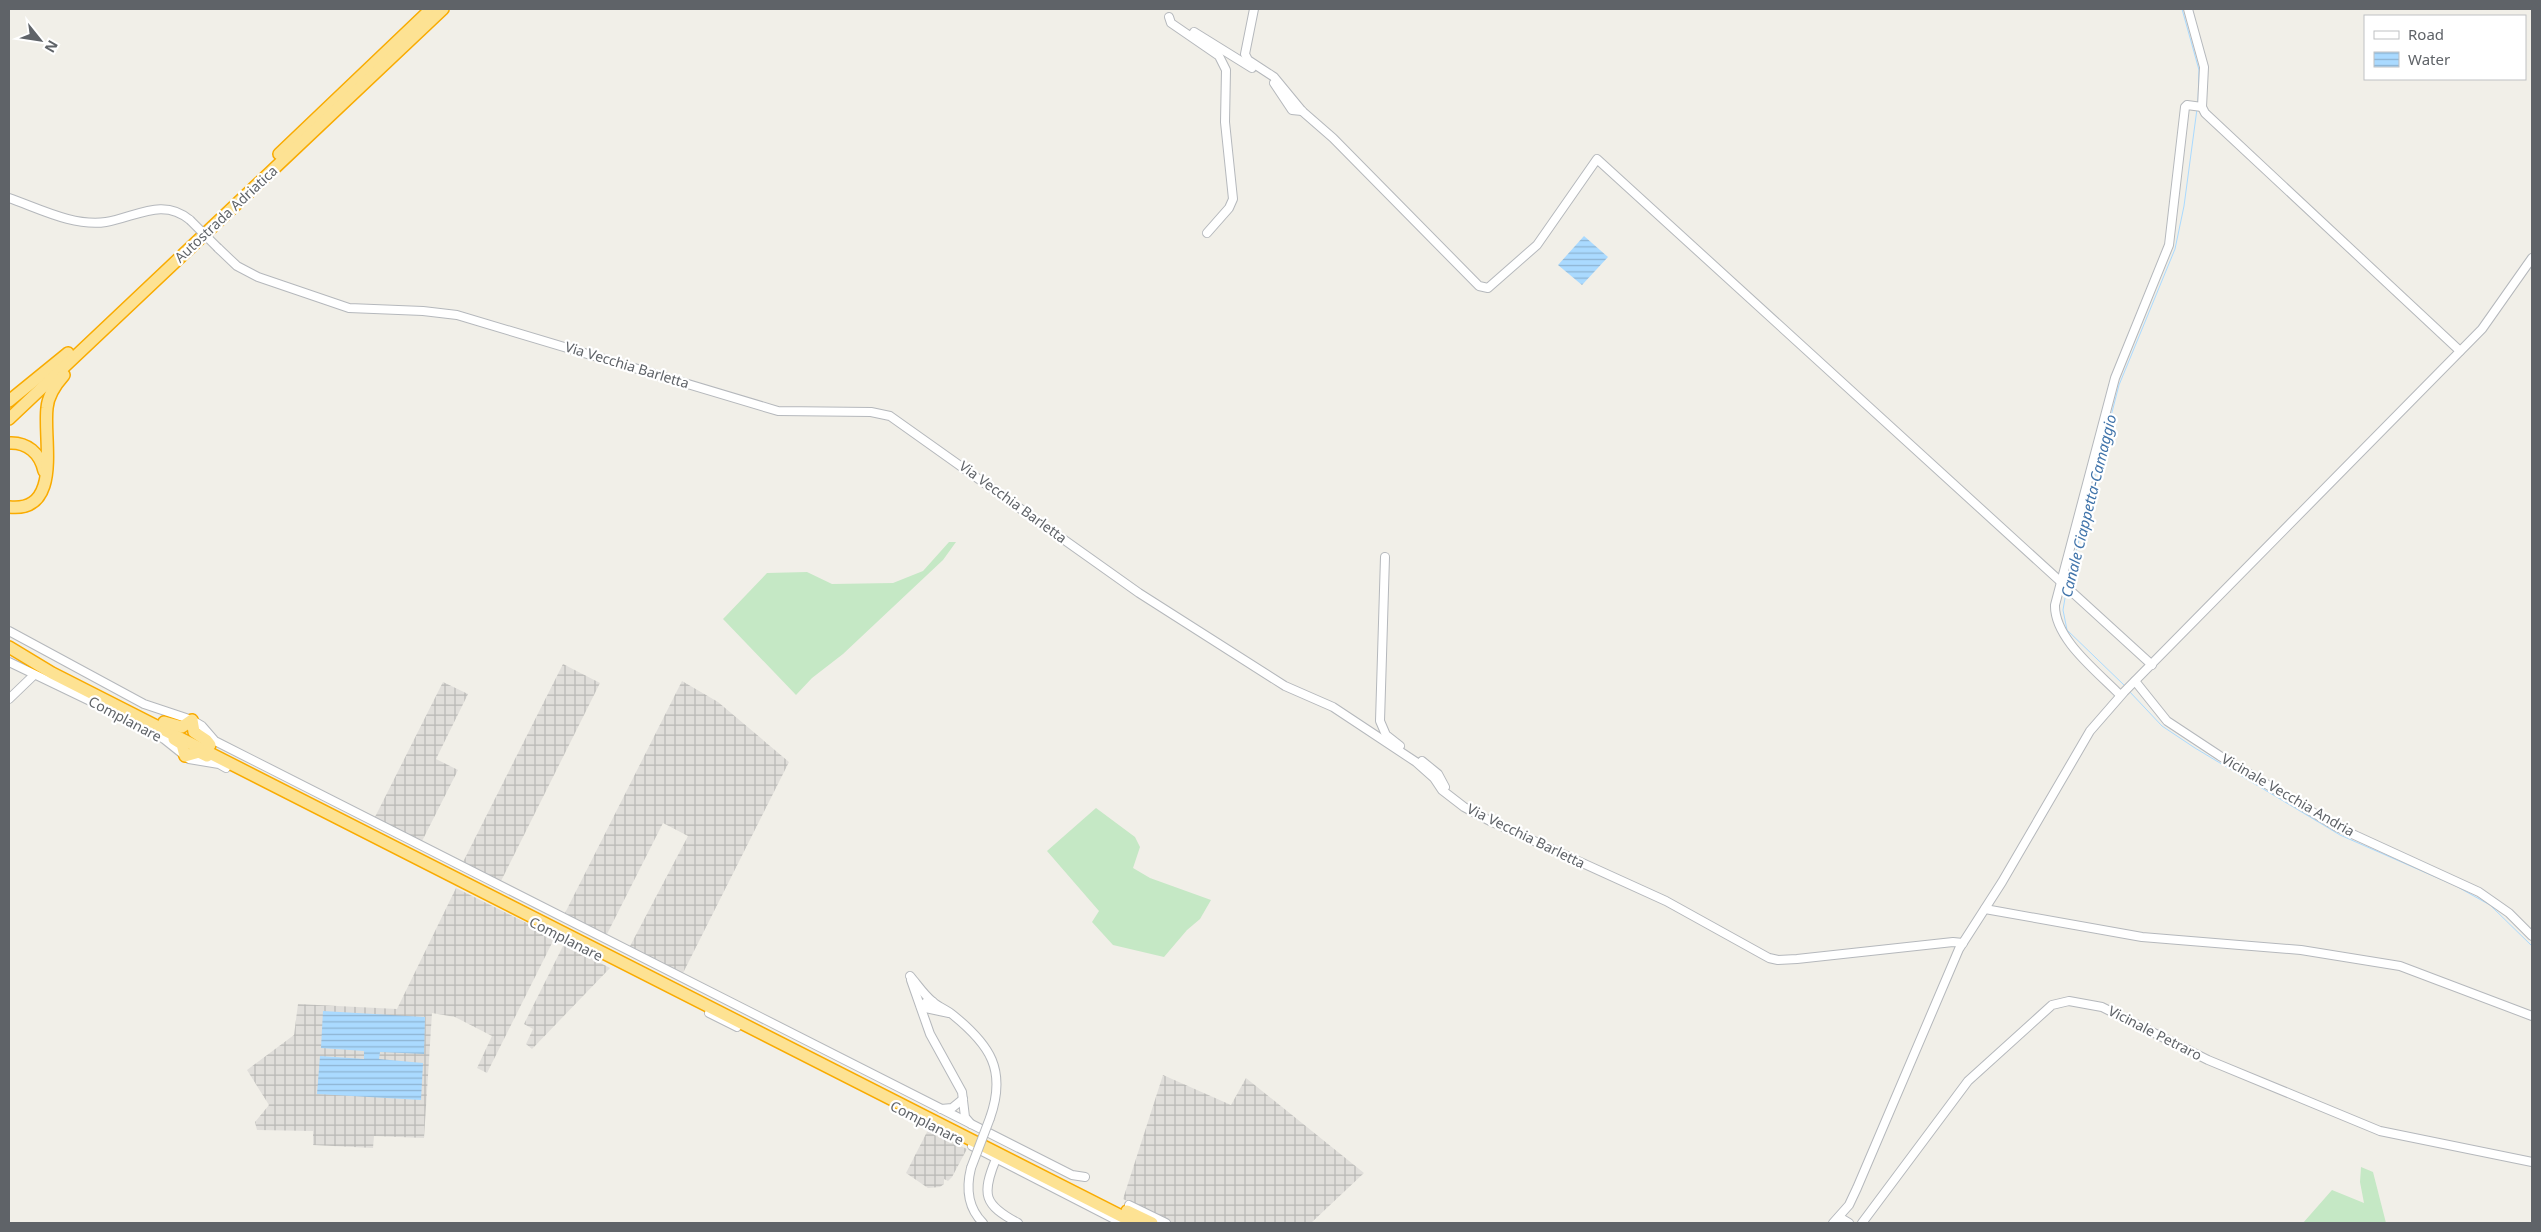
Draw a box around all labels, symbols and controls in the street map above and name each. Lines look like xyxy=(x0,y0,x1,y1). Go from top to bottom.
north arrow xyxy=(15,15,65,65)
legend xyxy=(2364,15,2526,80)
text: Road xyxy=(2408,24,2444,44)
text: N xyxy=(41,37,63,56)
text: Water xyxy=(2408,49,2450,69)
street label: Autostrada Adriatica xyxy=(170,161,281,266)
street label: Via Vecchia Barletta xyxy=(563,337,692,392)
water label: Canale Ciappetta-Camaggio xyxy=(2056,412,2120,599)
street label: Via Vecchia Barletta xyxy=(956,456,1071,547)
street label: Complanare xyxy=(85,691,165,746)
street label: Vicinale Vecchia Andria xyxy=(2218,749,2358,840)
street label: Via Vecchia Barletta xyxy=(1464,799,1588,872)
street label: Complanare xyxy=(526,912,606,965)
street label: Vicinale Petraro xyxy=(2105,1001,2205,1064)
street label: Complanare xyxy=(887,1096,967,1149)

